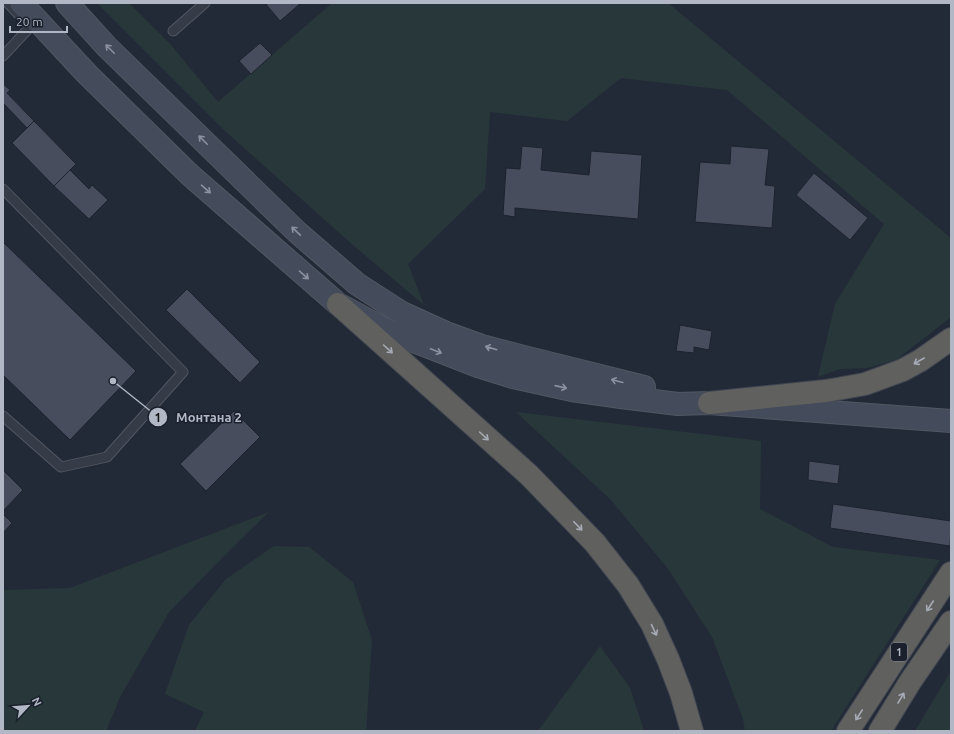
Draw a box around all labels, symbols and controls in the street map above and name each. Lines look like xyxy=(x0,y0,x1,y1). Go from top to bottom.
scale bar xyxy=(10,8,67,34)
text: 20 m xyxy=(16,15,43,28)
one-way arrow xyxy=(105,44,115,54)
one-way arrow xyxy=(198,135,208,145)
one-way arrow xyxy=(201,185,212,194)
one-way arrow xyxy=(291,226,301,235)
one-way arrow xyxy=(299,270,309,280)
one-way arrow xyxy=(382,344,392,353)
one-way arrow xyxy=(485,344,498,351)
one-way arrow xyxy=(430,347,442,355)
one-way arrow xyxy=(913,358,925,366)
one-way arrow xyxy=(610,377,623,384)
one-way arrow xyxy=(554,384,567,392)
callout: Монтана 2 xyxy=(148,405,250,430)
text: Монтана 2 xyxy=(176,410,242,424)
text: 1 xyxy=(155,411,161,424)
one-way arrow xyxy=(479,431,489,440)
one-way arrow xyxy=(573,521,583,531)
one-way arrow xyxy=(925,600,933,612)
one-way arrow xyxy=(651,624,659,636)
road number: 1 xyxy=(891,643,907,661)
north arrow xyxy=(8,686,48,726)
one-way arrow xyxy=(897,692,905,704)
text: N xyxy=(30,695,44,708)
one-way arrow xyxy=(854,709,862,721)

